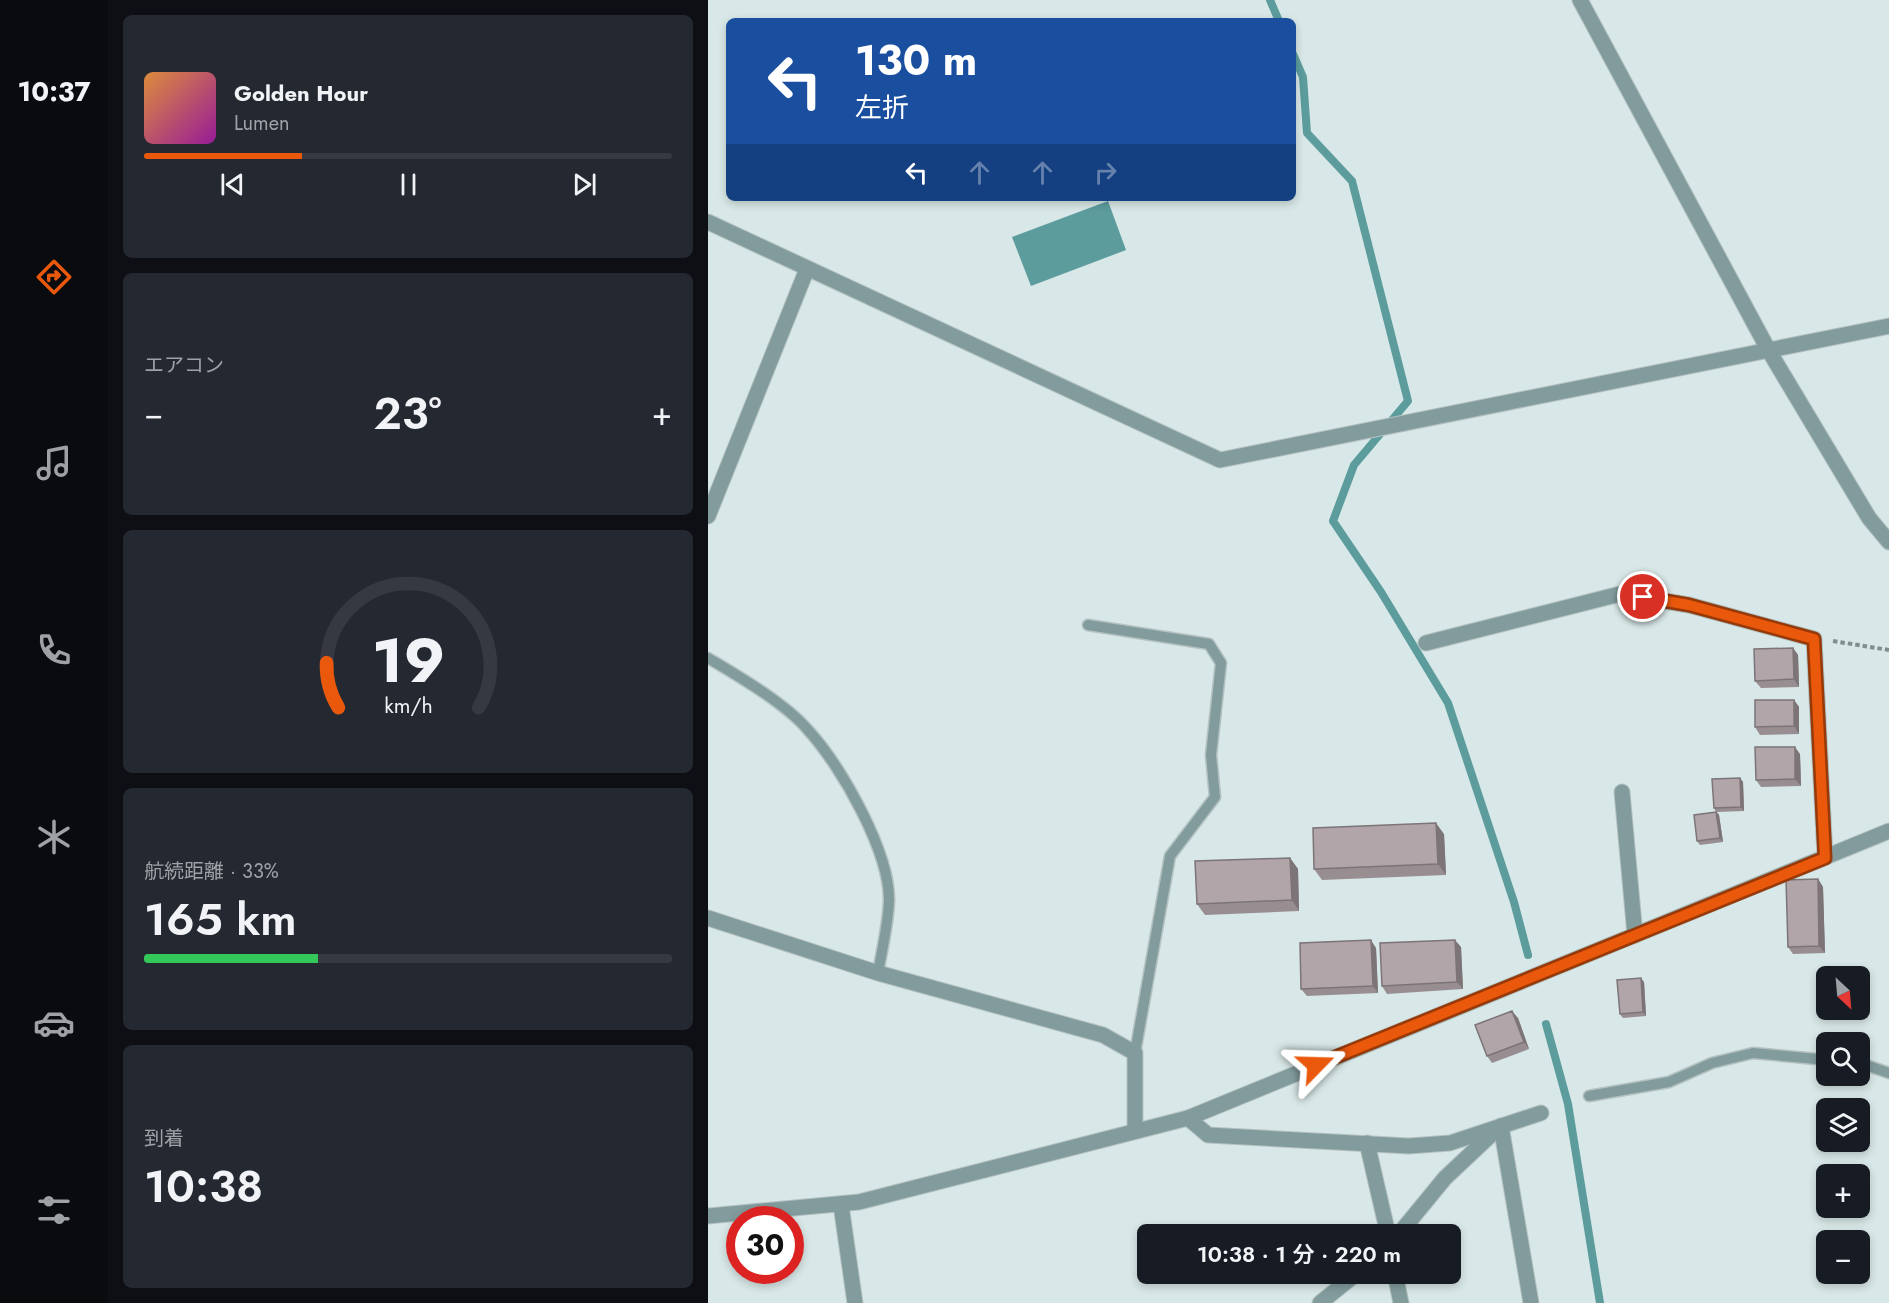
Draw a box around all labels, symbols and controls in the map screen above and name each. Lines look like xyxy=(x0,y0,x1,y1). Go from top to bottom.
text: 130 m xyxy=(855,30,977,91)
icon: left xyxy=(756,42,834,120)
text: 10:37 xyxy=(18,72,90,111)
text: Golden Hour xyxy=(234,77,368,109)
text: 左折 xyxy=(855,88,909,127)
text: Lumen xyxy=(234,109,290,138)
icon: left xyxy=(900,156,933,189)
icon: ahead xyxy=(963,156,996,189)
icon: ahead xyxy=(1026,156,1059,189)
icon: right xyxy=(1089,156,1122,189)
icon: previous xyxy=(216,168,249,201)
icon: pause xyxy=(392,168,425,201)
icon: next xyxy=(568,168,601,201)
icon: directions xyxy=(33,256,75,298)
text: エアコン xyxy=(144,351,224,380)
text: 23° xyxy=(373,381,442,446)
text: − xyxy=(144,390,163,437)
text: + xyxy=(652,390,672,437)
icon: music xyxy=(33,442,75,484)
pin xyxy=(1617,571,1668,622)
icon: arrive xyxy=(1626,580,1659,613)
text: 19 xyxy=(371,616,445,706)
icon: phone xyxy=(33,629,75,671)
text: km/h xyxy=(384,691,432,722)
icon: climate xyxy=(33,816,75,858)
text: 航続距離 · 33% xyxy=(144,857,279,886)
text: 165 km xyxy=(144,887,297,952)
north arrow xyxy=(1816,966,1870,1020)
map controls xyxy=(1816,966,1870,1284)
icon: car xyxy=(33,1002,75,1044)
button: search xyxy=(1816,1032,1870,1086)
position arrow xyxy=(1284,1033,1348,1097)
button: layers xyxy=(1816,1098,1870,1152)
text: 到着 xyxy=(144,1124,184,1153)
text: 10:38 xyxy=(144,1154,263,1219)
button: + xyxy=(1816,1164,1870,1218)
icon: filters xyxy=(33,1189,75,1231)
speed limit sign: 30 xyxy=(726,1206,804,1284)
button: − xyxy=(1816,1230,1870,1284)
text: 10:38 · 1 分 · 220 m xyxy=(1197,1238,1401,1270)

